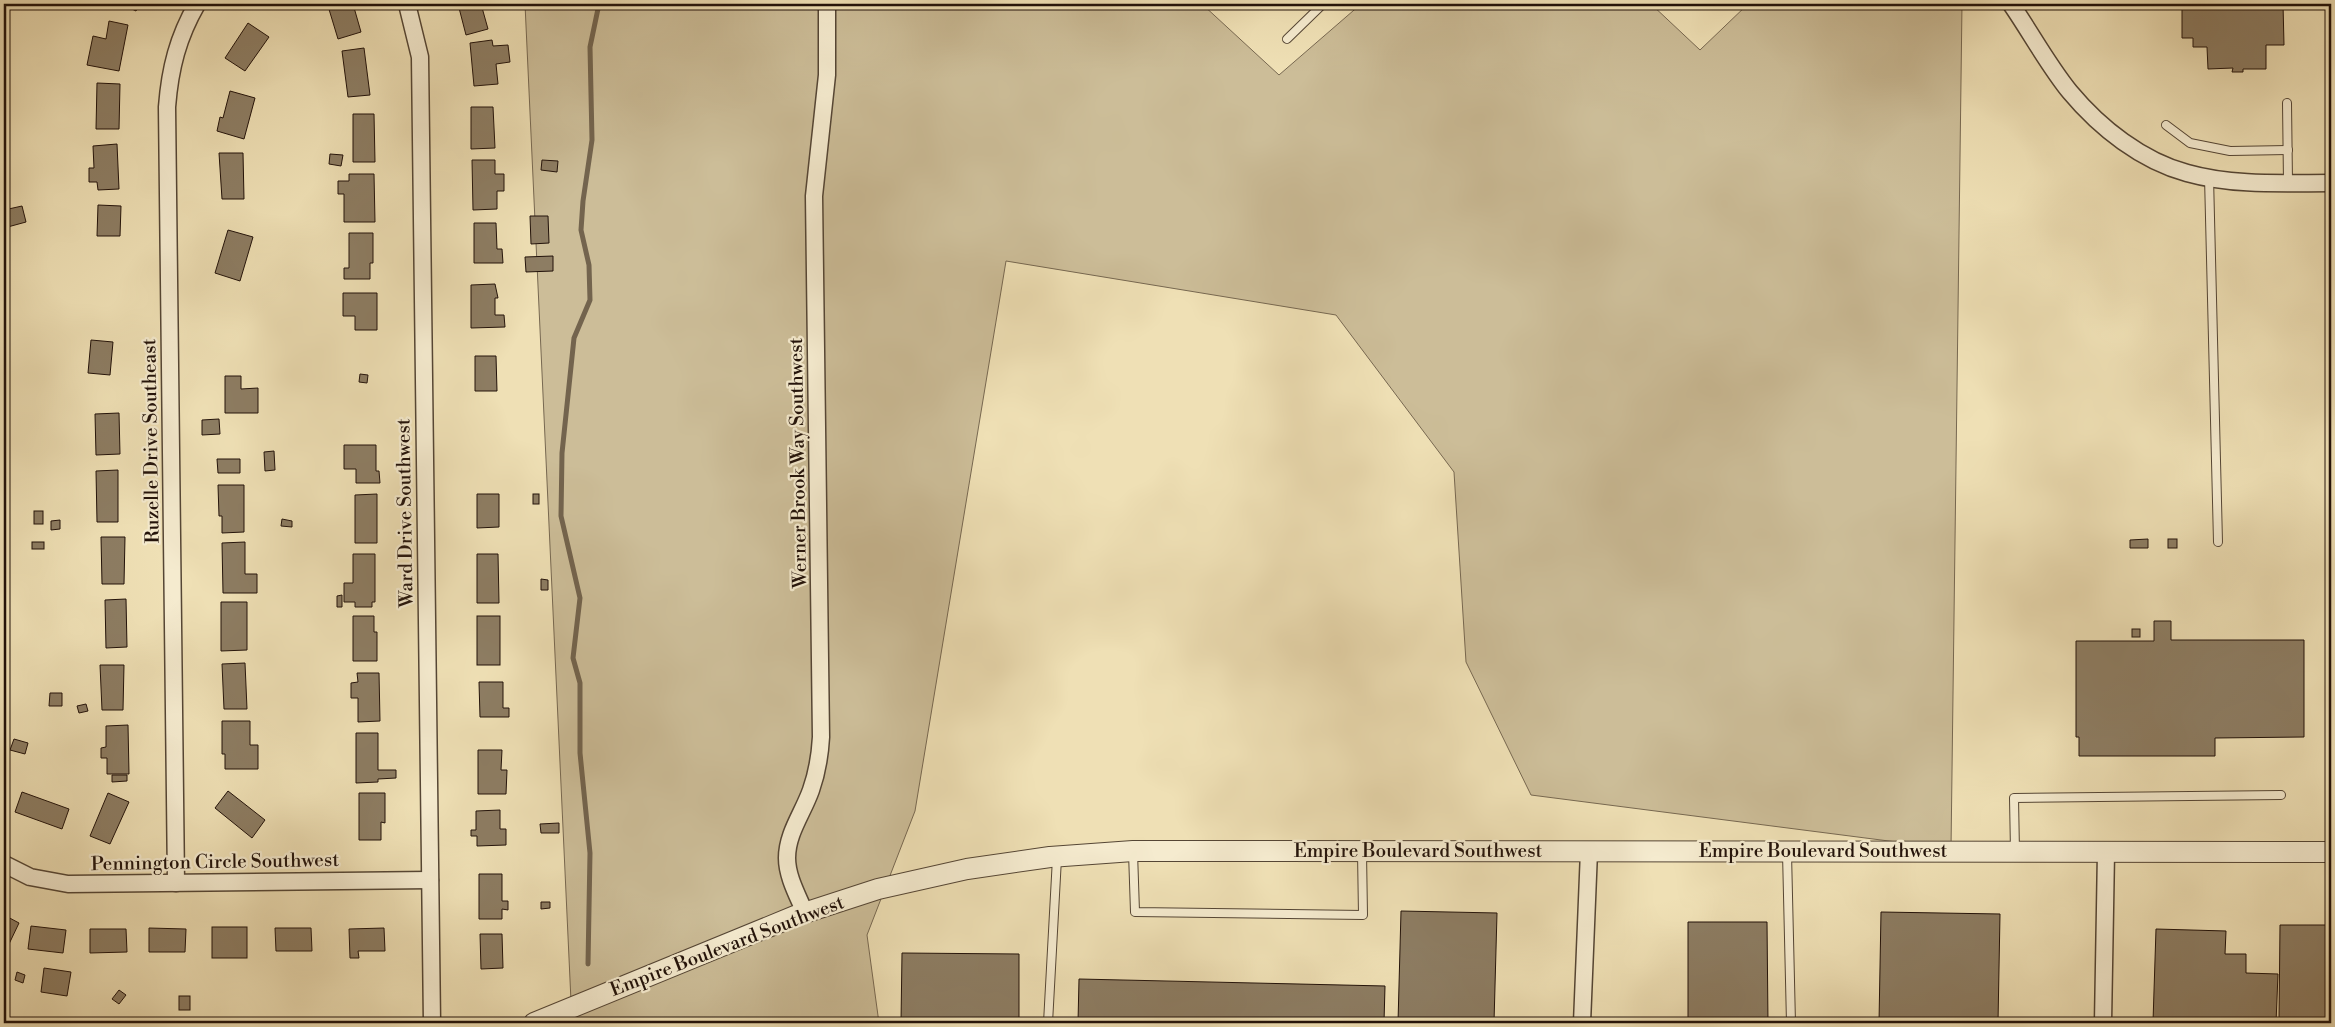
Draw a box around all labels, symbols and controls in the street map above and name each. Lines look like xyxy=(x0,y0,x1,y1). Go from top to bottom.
street label: Werner Brook Way Southwest xyxy=(784,337,812,590)
street label: Ruzelle Drive Southeast xyxy=(137,338,165,544)
street label: Ward Drive Southwest xyxy=(391,418,419,609)
street label: Empire Boulevard Southwest xyxy=(1294,839,1543,863)
street label: Empire Boulevard Southwest xyxy=(1699,839,1948,863)
street label: Pennington Circle Southwest xyxy=(91,848,340,876)
street label: Empire Boulevard Southwest xyxy=(607,890,848,1002)

